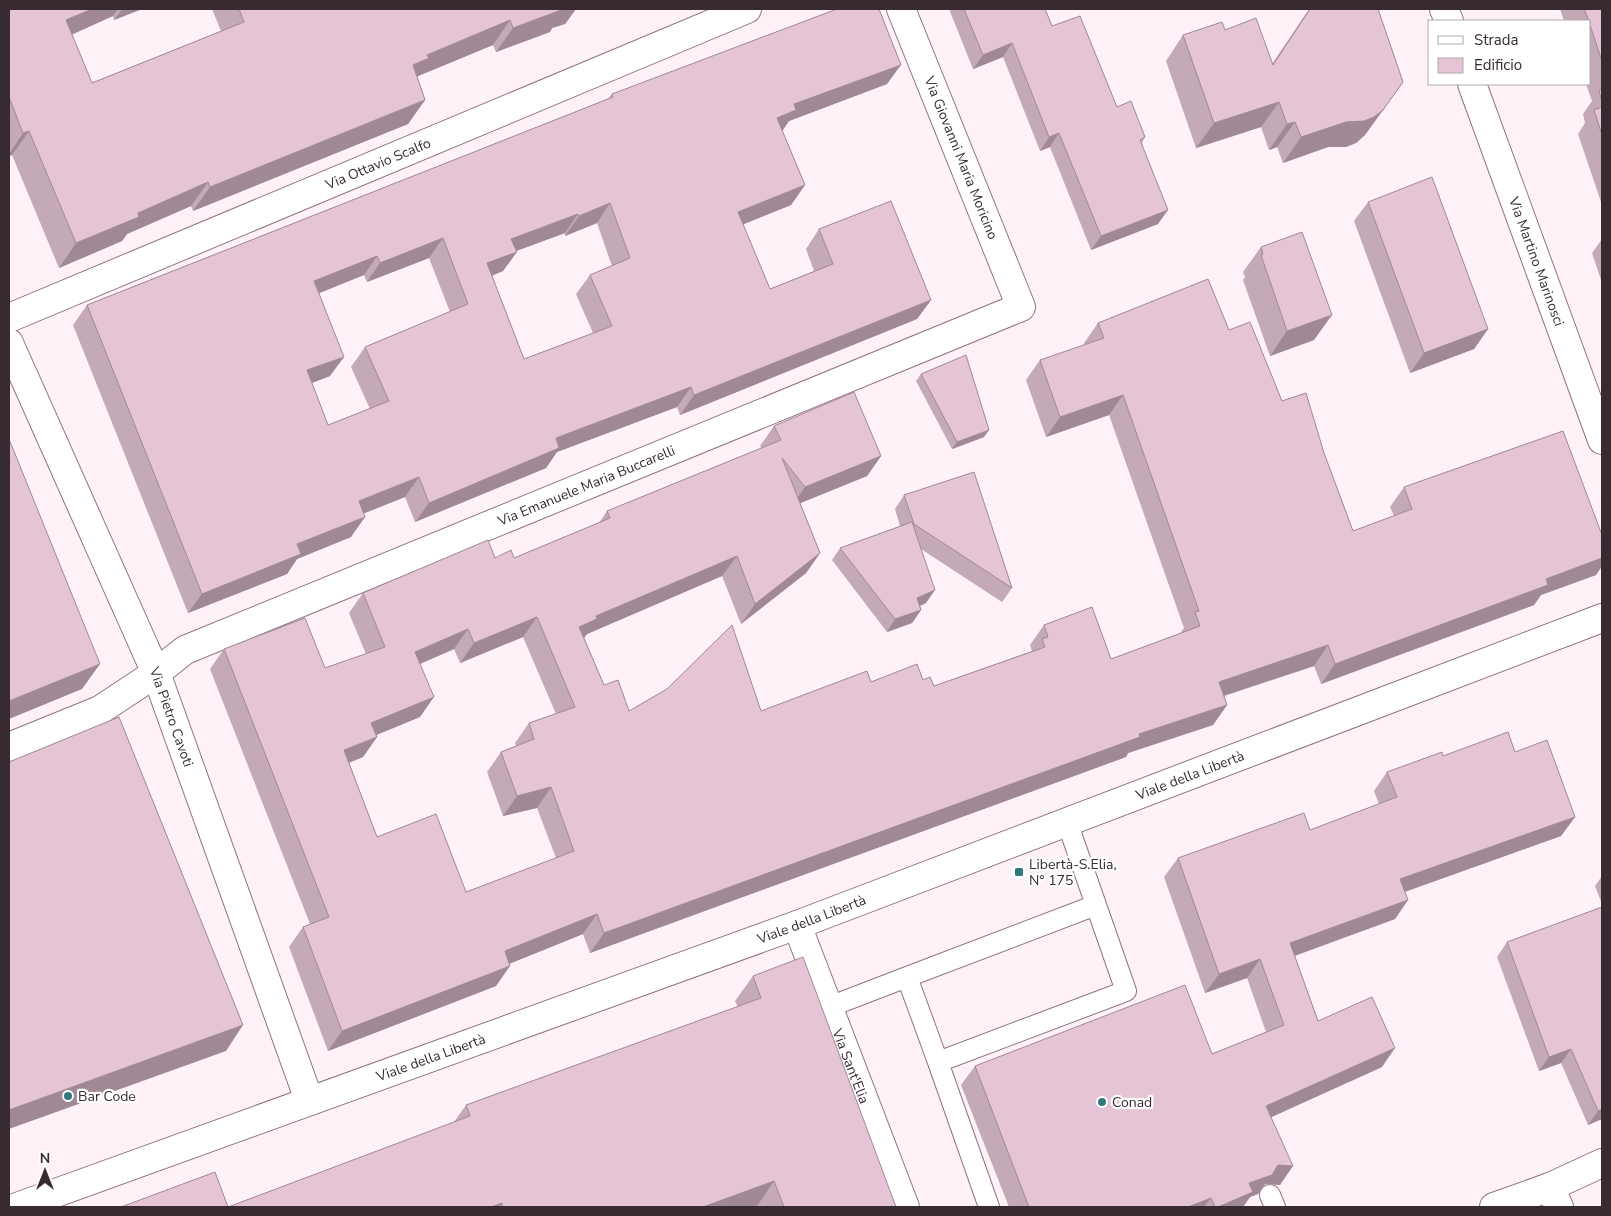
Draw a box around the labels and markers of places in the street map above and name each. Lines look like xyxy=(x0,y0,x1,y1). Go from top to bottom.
place label: Libertà-S.Elia, N° 175 xyxy=(1029,855,1117,890)
marker: Libertà-S.Elia, N° 175 xyxy=(1013,866,1025,878)
place label: Bar Code xyxy=(78,1087,136,1106)
marker: Bar Code xyxy=(62,1090,74,1102)
place label: Conad xyxy=(1112,1093,1152,1112)
marker: Conad xyxy=(1096,1096,1108,1108)

